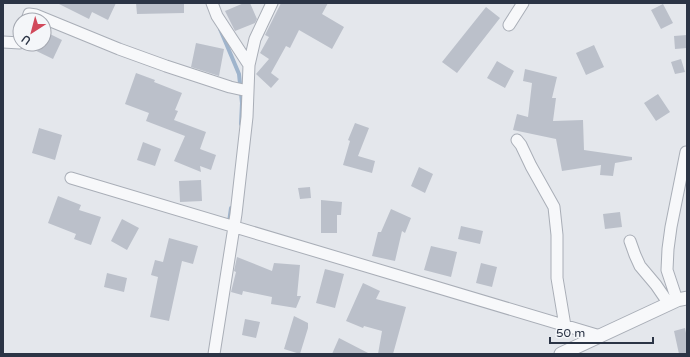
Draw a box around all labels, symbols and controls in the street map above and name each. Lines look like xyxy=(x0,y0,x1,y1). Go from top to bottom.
north arrow xyxy=(12,12,52,52)
text: U xyxy=(19,32,34,47)
scale bar xyxy=(550,319,653,345)
text: 50 m xyxy=(556,326,585,340)

